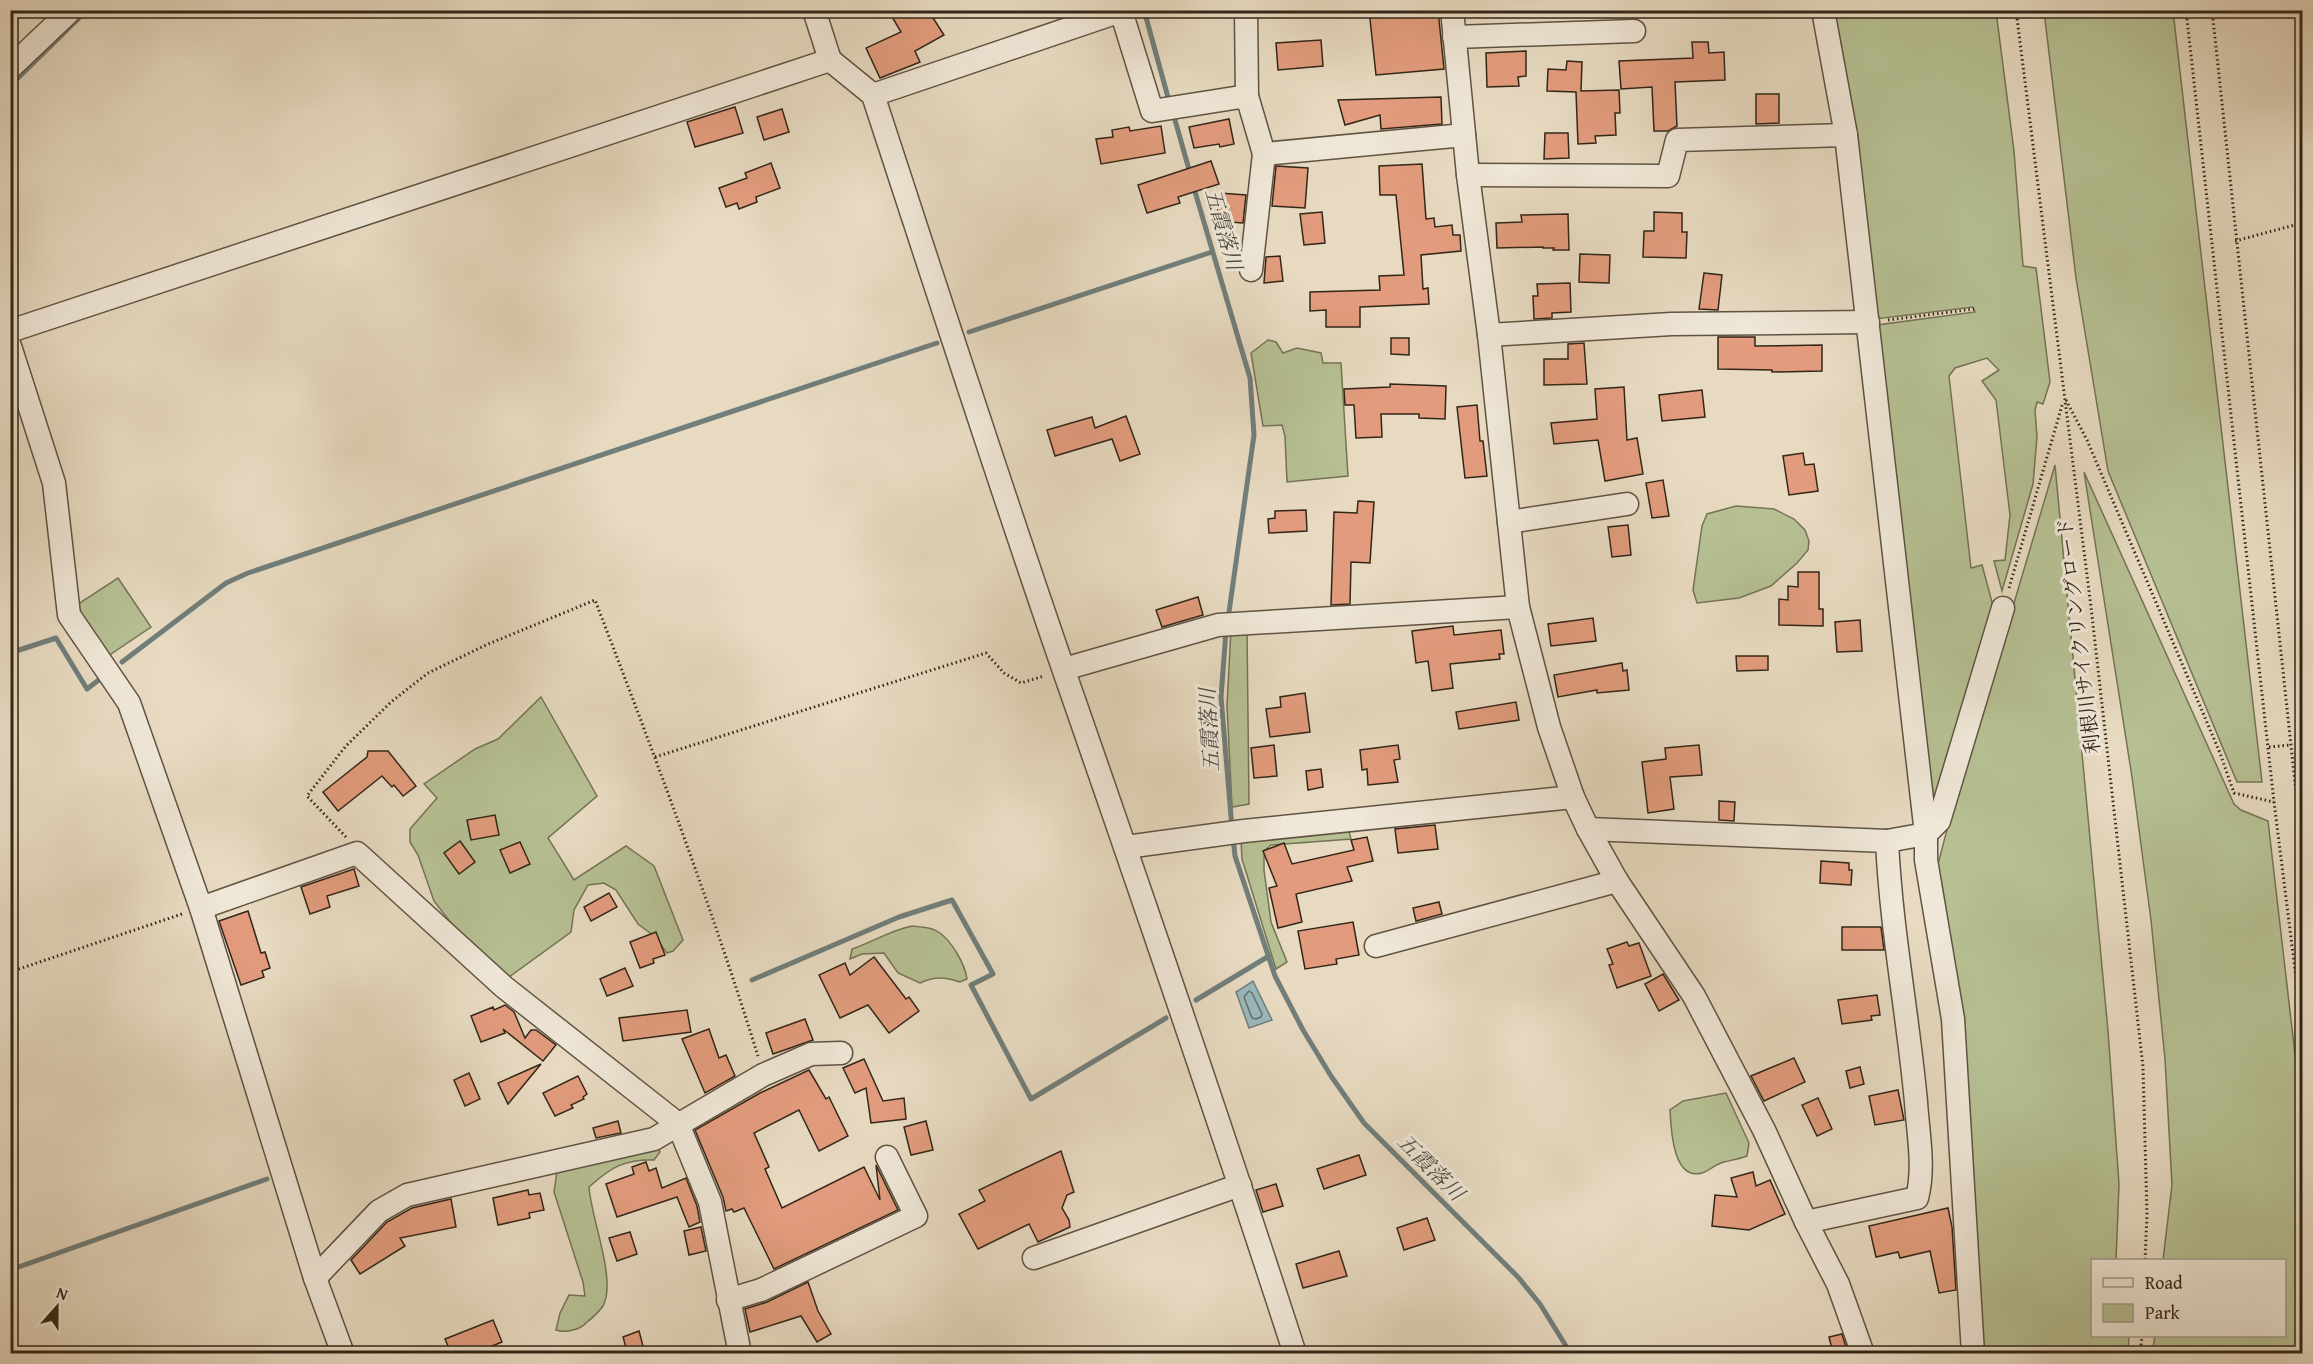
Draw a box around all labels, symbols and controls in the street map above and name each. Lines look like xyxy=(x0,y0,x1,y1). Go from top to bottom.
water label: 五霞落川 xyxy=(1198,184,1251,276)
street label: 利根川サイクリングロード xyxy=(2049,516,2107,756)
water label: 五霞落川 xyxy=(1191,685,1227,773)
water label: 五霞落川 xyxy=(1390,1126,1473,1209)
legend xyxy=(2091,1259,2286,1337)
text: Road xyxy=(2145,1269,2183,1296)
north arrow xyxy=(27,1277,87,1337)
text: N xyxy=(53,1280,72,1306)
text: Park xyxy=(2145,1299,2181,1326)

